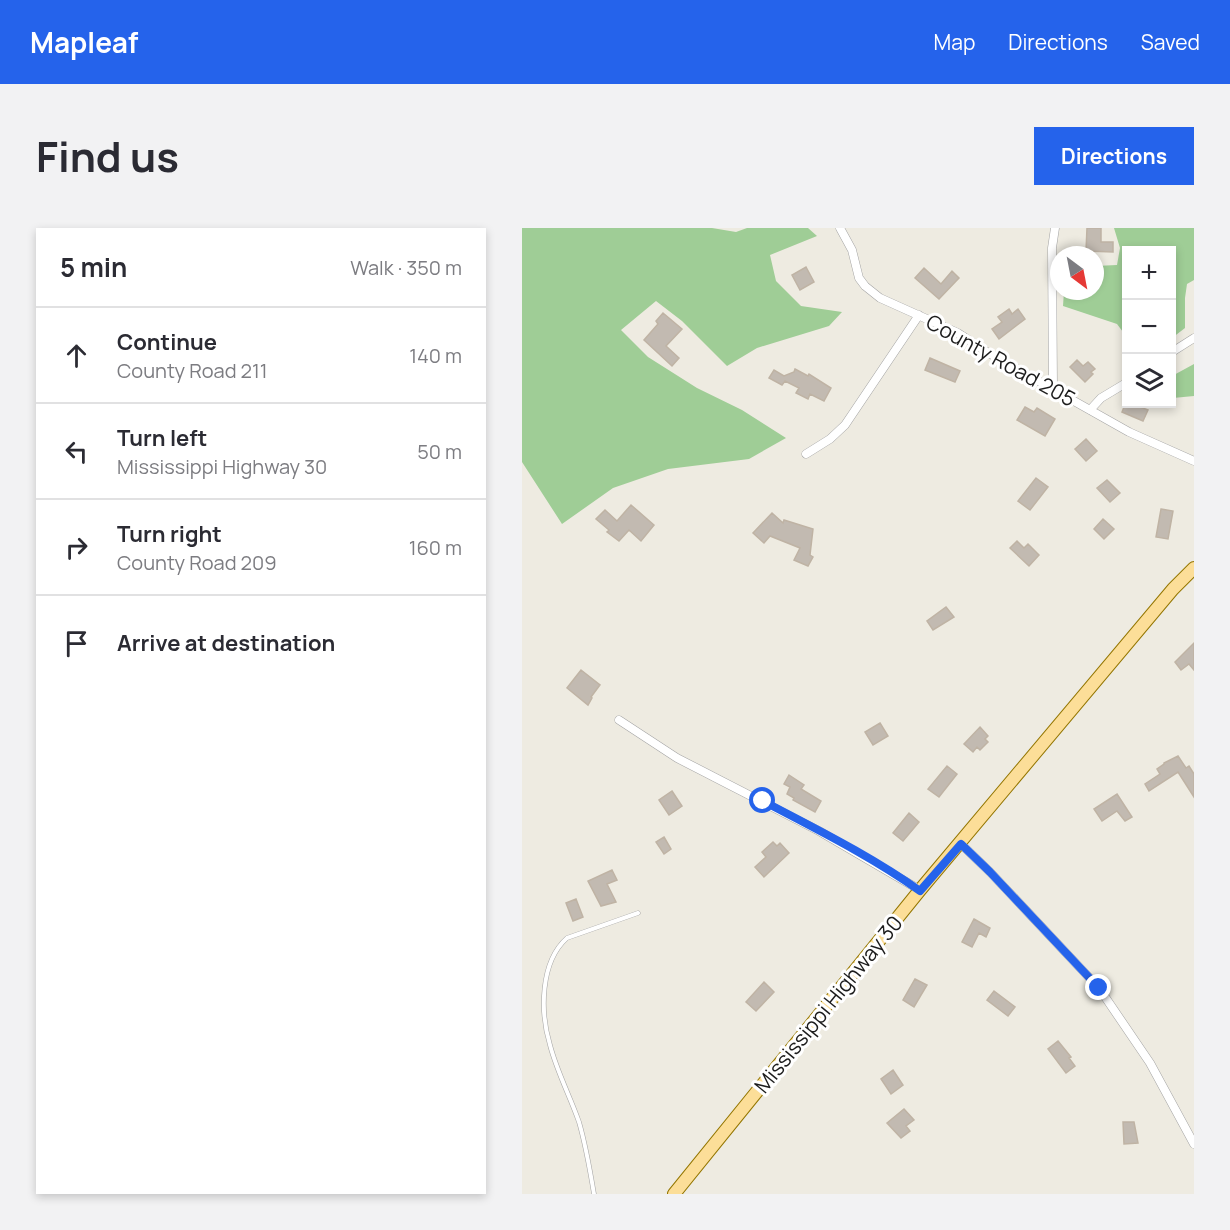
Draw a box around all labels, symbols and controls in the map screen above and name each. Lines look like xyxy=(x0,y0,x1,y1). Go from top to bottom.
text: Mapleaf xyxy=(30,23,138,61)
text: Map xyxy=(934,28,975,56)
text: Directions xyxy=(1008,28,1108,56)
text: Saved xyxy=(1141,28,1200,56)
text: Find us xyxy=(36,127,179,185)
button: Directions xyxy=(1034,127,1194,185)
north arrow xyxy=(1050,246,1104,300)
map controls xyxy=(1122,246,1176,408)
button: + xyxy=(1122,246,1176,300)
text: 5 min xyxy=(60,249,127,285)
text: Walk · 350 m xyxy=(350,254,462,281)
button: − xyxy=(1122,300,1176,354)
street label: County Road 205 xyxy=(921,307,1081,413)
text: Continue xyxy=(117,327,217,357)
icon: ahead xyxy=(60,339,93,372)
text: 140 m xyxy=(409,342,462,369)
button: layers xyxy=(1122,354,1176,408)
text: County Road 211 xyxy=(117,357,268,384)
text: Turn left xyxy=(117,423,207,453)
icon: left xyxy=(60,435,93,468)
text: 50 m xyxy=(417,438,462,465)
text: Mississippi Highway 30 xyxy=(117,453,327,480)
text: Turn right xyxy=(117,519,222,549)
icon: right xyxy=(60,531,93,564)
text: 160 m xyxy=(409,534,462,561)
text: County Road 209 xyxy=(117,549,277,576)
icon: arrive xyxy=(60,627,93,660)
text: Arrive at destination xyxy=(117,628,335,658)
route start xyxy=(749,787,775,813)
street label: Mississippi Highway 30 xyxy=(748,909,908,1099)
route end xyxy=(1085,974,1111,1000)

